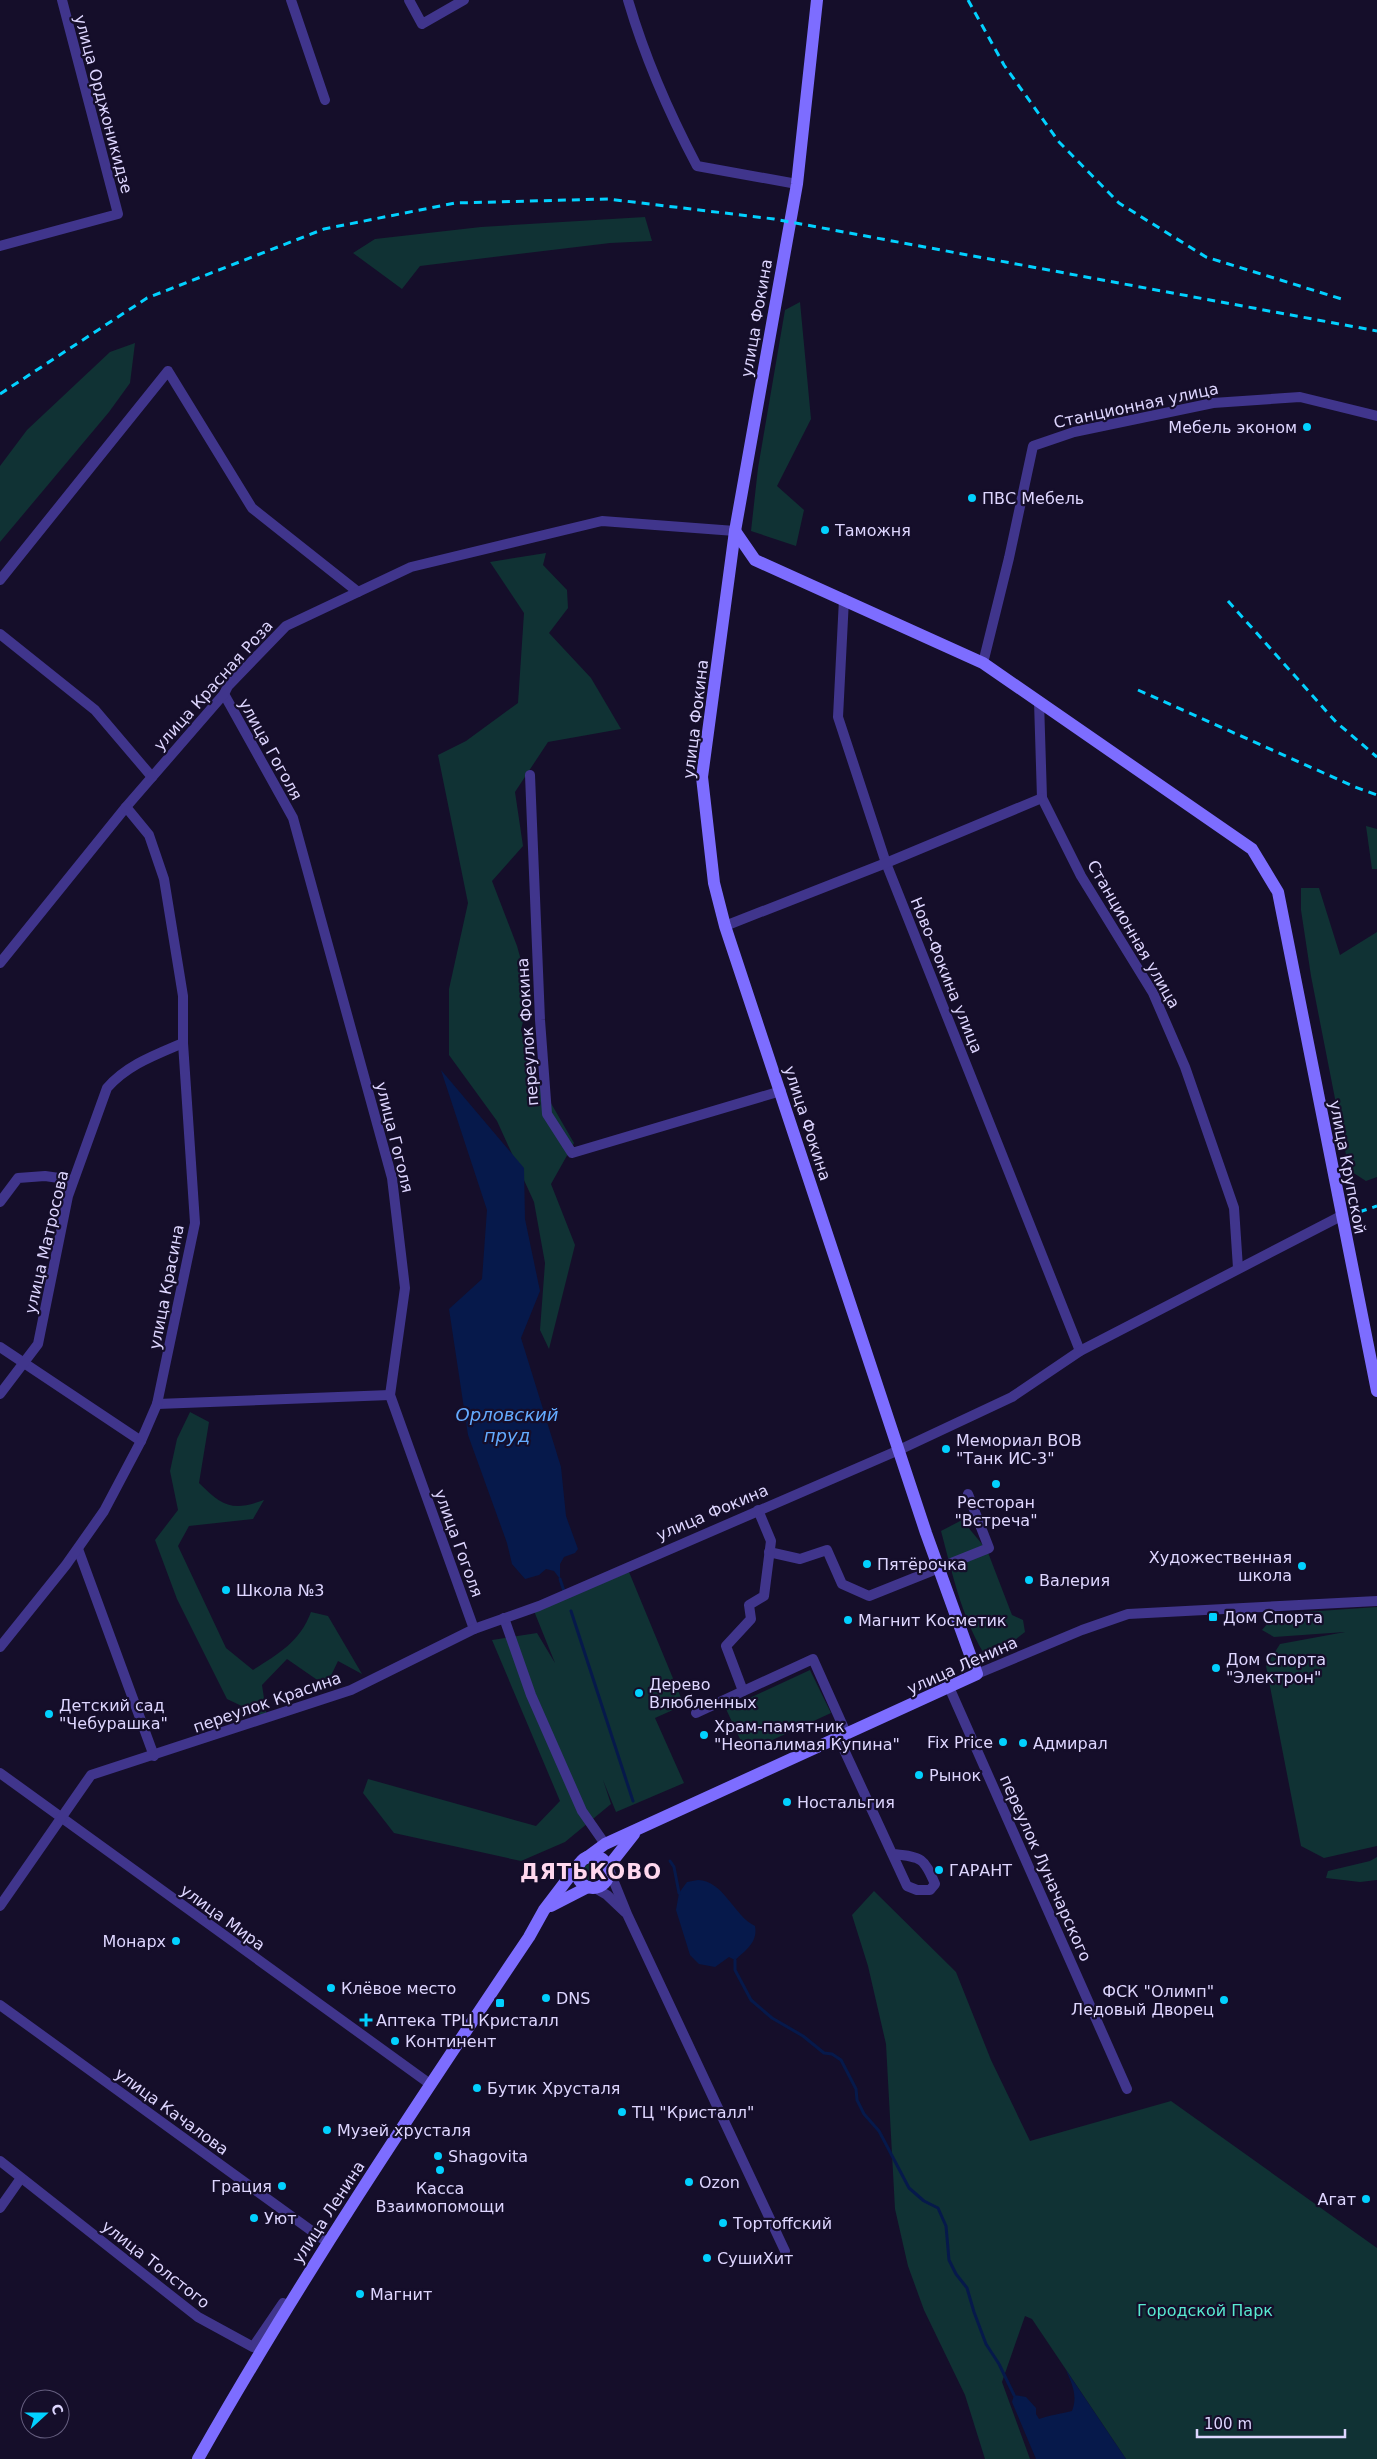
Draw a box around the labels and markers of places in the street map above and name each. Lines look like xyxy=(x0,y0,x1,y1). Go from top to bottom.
place label: Мебель эконом xyxy=(1168,418,1297,437)
marker: Мебель эконом xyxy=(1301,421,1313,433)
place label: ПВС Мебель xyxy=(982,489,1084,508)
marker: ПВС Мебель xyxy=(966,492,978,504)
place label: Таможня xyxy=(834,521,911,540)
marker: Таможня xyxy=(819,524,831,536)
place label: Мемориал ВОВ "Танк ИС-3" xyxy=(956,1431,1082,1468)
marker: Мемориал ВОВ "Танк ИС-3" xyxy=(940,1443,952,1455)
marker: Ресторан "Встреча" xyxy=(990,1478,1002,1490)
place label: Ресторан "Встреча" xyxy=(954,1493,1038,1530)
place label: Художественная школа xyxy=(1149,1548,1292,1585)
place label: Пятёрочка xyxy=(877,1555,967,1574)
marker: Пятёрочка xyxy=(861,1558,873,1570)
marker: Художественная школа xyxy=(1296,1560,1308,1572)
place label: Валерия xyxy=(1039,1571,1110,1590)
marker: Валерия xyxy=(1023,1574,1035,1586)
place label: Школа №3 xyxy=(236,1581,325,1600)
marker: Школа №3 xyxy=(220,1584,232,1596)
place label: Дом Спорта xyxy=(1223,1608,1323,1627)
place label: Магнит Косметик xyxy=(858,1611,1007,1630)
marker: Дом Спорта xyxy=(1207,1611,1219,1623)
marker: Магнит Косметик xyxy=(842,1614,854,1626)
place label: Дом Спорта "Электрон" xyxy=(1226,1650,1326,1687)
marker: Дом Спорта "Электрон" xyxy=(1210,1662,1222,1674)
place label: Дерево Влюбленных xyxy=(649,1675,757,1712)
marker: Дерево Влюбленных xyxy=(633,1687,645,1699)
place label: Детский сад "Чебурашка" xyxy=(59,1696,168,1733)
marker: Детский сад "Чебурашка" xyxy=(43,1708,55,1720)
place label: Храм-памятник "Неопалимая Купина" xyxy=(714,1717,900,1754)
marker: Храм-памятник "Неопалимая Купина" xyxy=(698,1729,710,1741)
place label: Fix Price xyxy=(927,1733,993,1752)
place label: Адмирал xyxy=(1033,1734,1108,1753)
marker: Fix Price xyxy=(997,1736,1009,1748)
marker: Адмирал xyxy=(1017,1737,1029,1749)
place label: Рынок xyxy=(929,1766,982,1785)
marker: Рынок xyxy=(913,1769,925,1781)
place label: Ностальгия xyxy=(797,1793,895,1812)
marker: Ностальгия xyxy=(781,1796,793,1808)
place label: ГАРАНТ xyxy=(949,1861,1012,1880)
marker: ГАРАНТ xyxy=(933,1864,945,1876)
place label: Монарх xyxy=(103,1932,166,1951)
marker: Монарх xyxy=(170,1935,182,1947)
place label: Клёвое место xyxy=(341,1979,456,1998)
marker: Клёвое место xyxy=(325,1982,337,1994)
place label: ФСК "Олимп" Ледовый Дворец xyxy=(1071,1982,1214,2019)
place label: DNS xyxy=(556,1989,590,2008)
marker: DNS xyxy=(540,1992,552,2004)
marker: ФСК "Олимп" Ледовый Дворец xyxy=(1218,1994,1230,2006)
marker: ТРЦ Кристалл xyxy=(494,1997,506,2009)
place label: Аптека xyxy=(376,2011,436,2030)
place label: ТРЦ Кристалл xyxy=(440,2011,559,2030)
marker: Аптека xyxy=(360,2014,372,2026)
place label: Континент xyxy=(405,2032,496,2051)
marker: Континент xyxy=(389,2035,401,2047)
place label: Бутик Хрусталя xyxy=(487,2079,620,2098)
marker: Бутик Хрусталя xyxy=(471,2082,483,2094)
place label: ТЦ "Кристалл" xyxy=(631,2103,754,2122)
marker: ТЦ "Кристалл" xyxy=(616,2106,628,2118)
place label: Музей хрусталя xyxy=(337,2121,471,2140)
marker: Музей хрусталя xyxy=(321,2124,333,2136)
place label: Shagovita xyxy=(448,2147,528,2166)
marker: Shagovita xyxy=(432,2150,444,2162)
marker: Касса Взаимопомощи xyxy=(434,2164,446,2176)
place label: Ozon xyxy=(699,2173,740,2192)
marker: Ozon xyxy=(683,2176,695,2188)
place label: Грация xyxy=(211,2177,272,2196)
place label: Касса Взаимопомощи xyxy=(375,2179,505,2216)
marker: Грация xyxy=(276,2180,288,2192)
place label: Агат xyxy=(1318,2190,1356,2209)
marker: Агат xyxy=(1360,2193,1372,2205)
place label: Уют xyxy=(264,2209,297,2228)
marker: Уют xyxy=(248,2212,260,2224)
place label: Тортоffский xyxy=(732,2214,832,2233)
marker: Тортоffский xyxy=(717,2217,729,2229)
place label: СушиХит xyxy=(717,2249,793,2268)
marker: СушиХит xyxy=(701,2252,713,2264)
place label: Магнит xyxy=(370,2285,432,2304)
marker: Магнит xyxy=(354,2288,366,2300)

